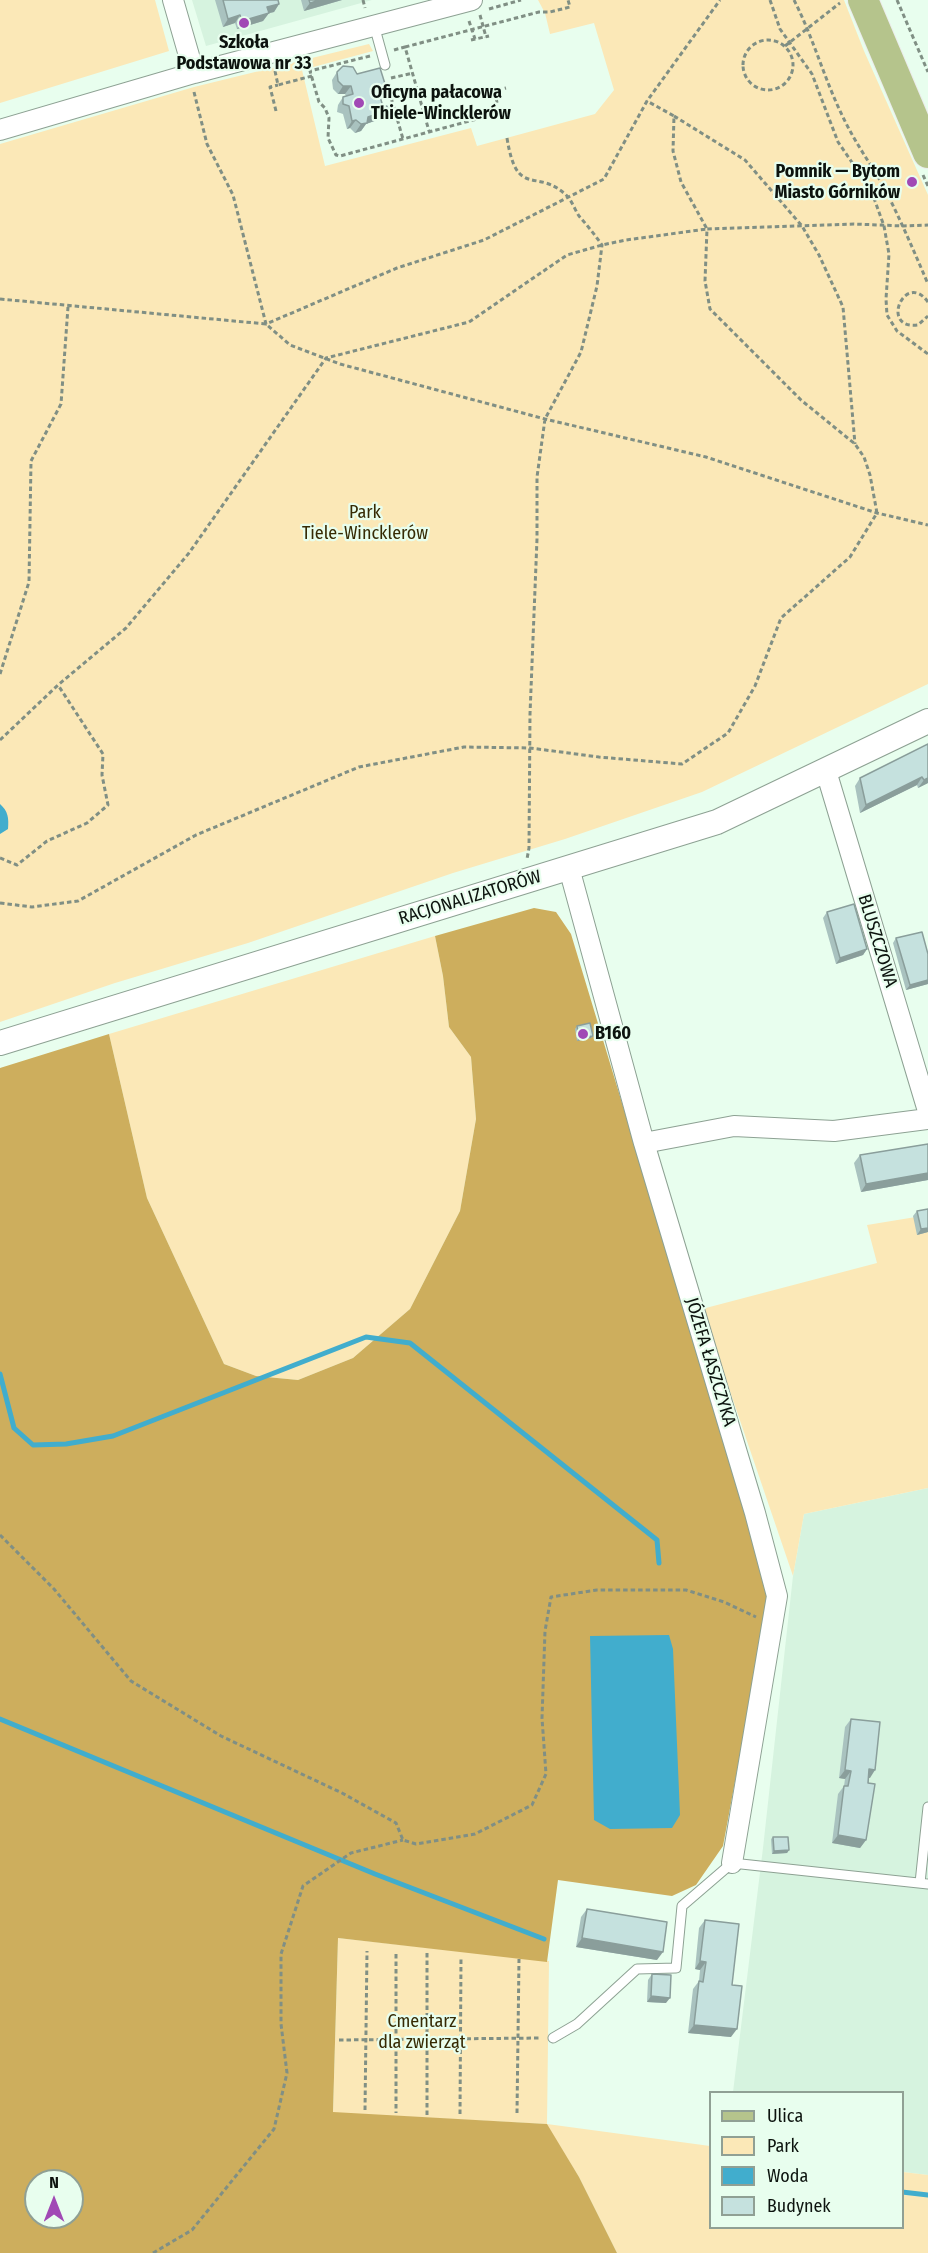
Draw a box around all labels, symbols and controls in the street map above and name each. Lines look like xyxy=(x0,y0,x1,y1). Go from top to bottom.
marker: Szkoła Podstawowa nr 33 xyxy=(237,16,251,30)
place label: Szkoła Podstawowa nr 33 xyxy=(176,32,312,74)
place label: Oficyna pałacowa Thiele-Wincklerów xyxy=(371,82,511,124)
marker: Oficyna pałacowa Thiele-Wincklerów xyxy=(352,96,366,110)
place label: Pomnik — Bytom Miasto Górników xyxy=(774,161,900,204)
marker: Pomnik — Bytom Miasto Górników xyxy=(905,175,919,189)
park label: Park Tiele-Wincklerów xyxy=(302,502,428,544)
street label: RACJONALIZATORÓW xyxy=(396,866,544,930)
street label: BLUSZCZOWA xyxy=(853,892,901,990)
place label: B160 xyxy=(595,1023,631,1045)
marker: B160 xyxy=(576,1027,590,1041)
street label: JÓZEFA ŁASZCZYKA xyxy=(680,1295,740,1429)
park label: Cmentarz dla zwierząt xyxy=(378,2011,466,2054)
legend xyxy=(709,2091,904,2229)
text: Ulica xyxy=(767,2105,803,2127)
text: Park xyxy=(767,2135,799,2157)
text: Woda xyxy=(767,2165,808,2187)
north arrow xyxy=(24,2169,84,2229)
text: N xyxy=(49,2173,59,2192)
text: Budynek xyxy=(767,2195,831,2217)

